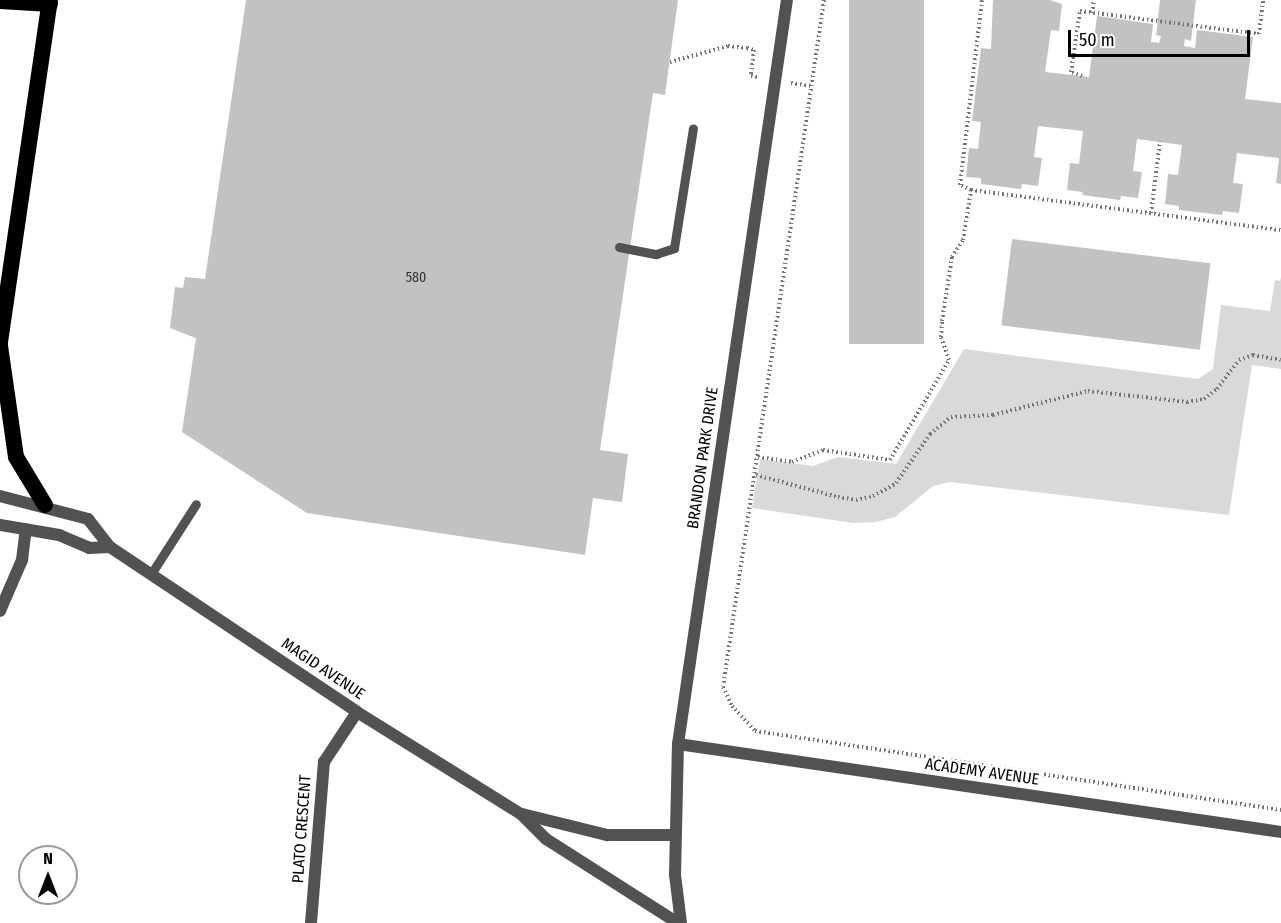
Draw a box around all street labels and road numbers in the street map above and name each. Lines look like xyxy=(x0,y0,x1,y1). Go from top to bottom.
street label: BRANDON PARK DRIVE xyxy=(684,386,722,530)
street label: MAGID AVENUE xyxy=(278,634,368,704)
street label: ACADEMY AVENUE xyxy=(924,754,1040,790)
street label: PLATO CRESCENT xyxy=(289,774,315,884)

